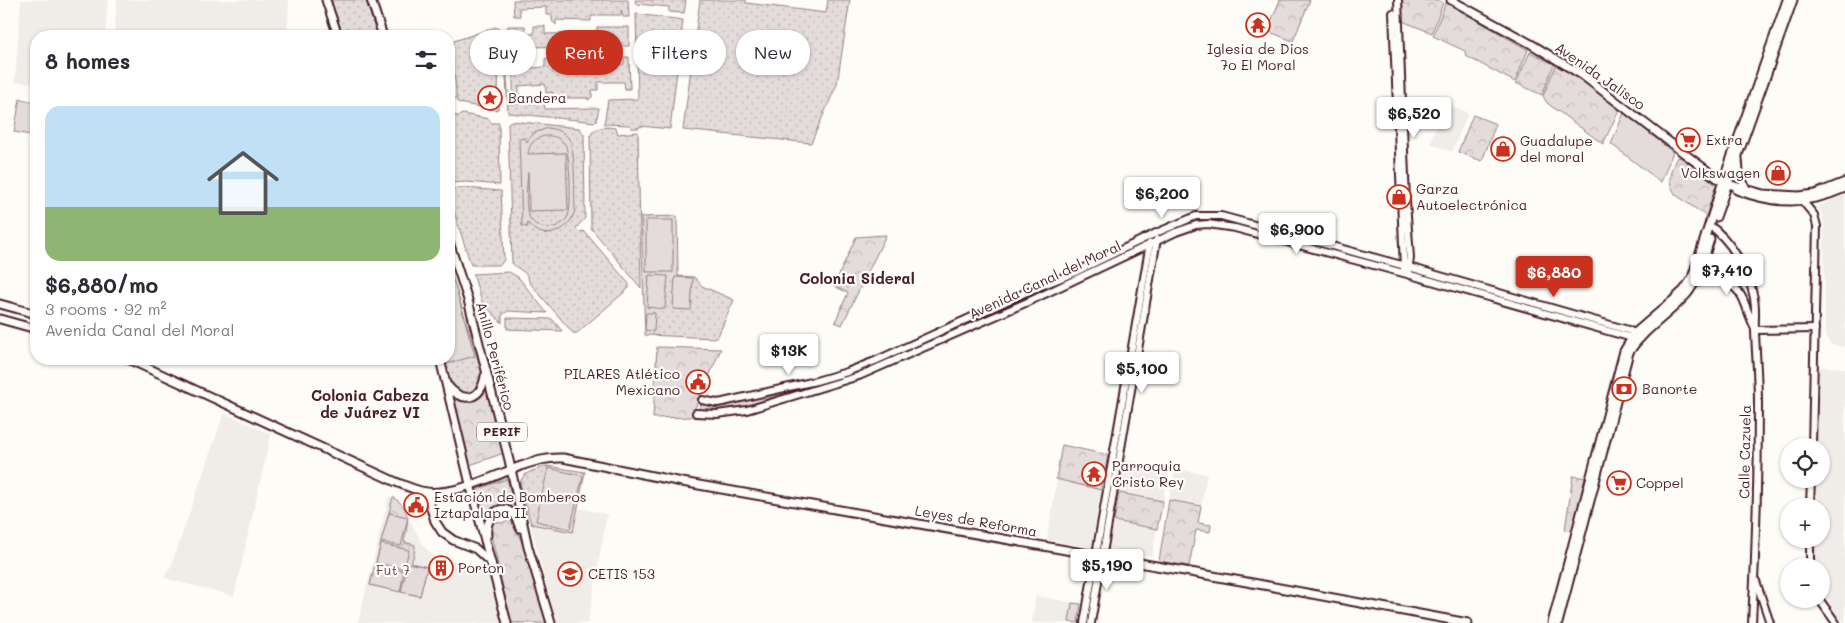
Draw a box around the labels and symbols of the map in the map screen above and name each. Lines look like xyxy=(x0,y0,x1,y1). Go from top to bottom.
temple icon: Iglesia de Dios 7o El Moral xyxy=(1245,12,1271,38)
street label: Avenida Jalisco xyxy=(1551,37,1649,114)
place label: Iglesia de Dios 7o El Moral xyxy=(1207,39,1309,74)
place icon: Bandera xyxy=(477,85,503,111)
place label: Bandera xyxy=(508,88,566,107)
pin: $6,520 xyxy=(1373,96,1455,139)
supermarket icon: Extra xyxy=(1675,127,1701,153)
place label: Extra xyxy=(1706,130,1743,149)
place label: Guadalupe del moral xyxy=(1520,131,1593,166)
shop icon: Guadalupe del moral xyxy=(1490,136,1516,162)
shop icon: Volkswagen xyxy=(1765,160,1791,186)
place label: Volkswagen xyxy=(1681,163,1760,182)
pin: $6,200 xyxy=(1121,176,1203,219)
place label: Garza Autoelectrónica xyxy=(1416,179,1527,214)
shop icon: Garza Autoelectrónica xyxy=(1386,184,1412,210)
pin: $6,900 xyxy=(1256,212,1338,255)
street label: Avenida Canal del Moral xyxy=(966,236,1124,323)
pin: $7,410 xyxy=(1686,254,1768,296)
pin: $6,880 xyxy=(1513,256,1595,298)
district label: Colonia Sideral xyxy=(799,268,915,288)
street label: Anillo Periférico xyxy=(472,300,519,412)
pin: $13K xyxy=(759,334,819,376)
pin: $5,100 xyxy=(1101,352,1183,394)
place label: PILARES Atlético Mexicano xyxy=(564,364,680,399)
public building icon: PILARES Atlético Mexicano xyxy=(685,369,711,395)
bank icon: Banorte xyxy=(1611,376,1637,402)
place label: Banorte xyxy=(1642,379,1697,398)
district label: Colonia Cabeza de Juárez VI xyxy=(311,385,429,422)
street label: Calle Cazuela xyxy=(1734,405,1755,499)
road number: PERIF xyxy=(477,422,527,442)
place label: Parroquia Cristo Rey xyxy=(1112,456,1184,491)
temple icon: Parroquia Cristo Rey xyxy=(1081,461,1107,487)
supermarket icon: Coppel xyxy=(1606,470,1632,496)
place label: Coppel xyxy=(1636,473,1684,492)
place label: Estación de Bomberos Iztapalapa II xyxy=(434,487,587,522)
public building icon: Estación de Bomberos Iztapalapa II xyxy=(403,492,429,518)
street label: Leyes de Reforma xyxy=(914,500,1039,541)
pin: $5,190 xyxy=(1066,548,1148,591)
building icon: Porton xyxy=(428,555,454,581)
place label: Porton xyxy=(458,558,504,577)
park label: Fut 7 xyxy=(376,560,410,579)
school or university icon: CETIS 153 xyxy=(557,561,583,587)
place label: CETIS 153 xyxy=(588,564,655,583)

